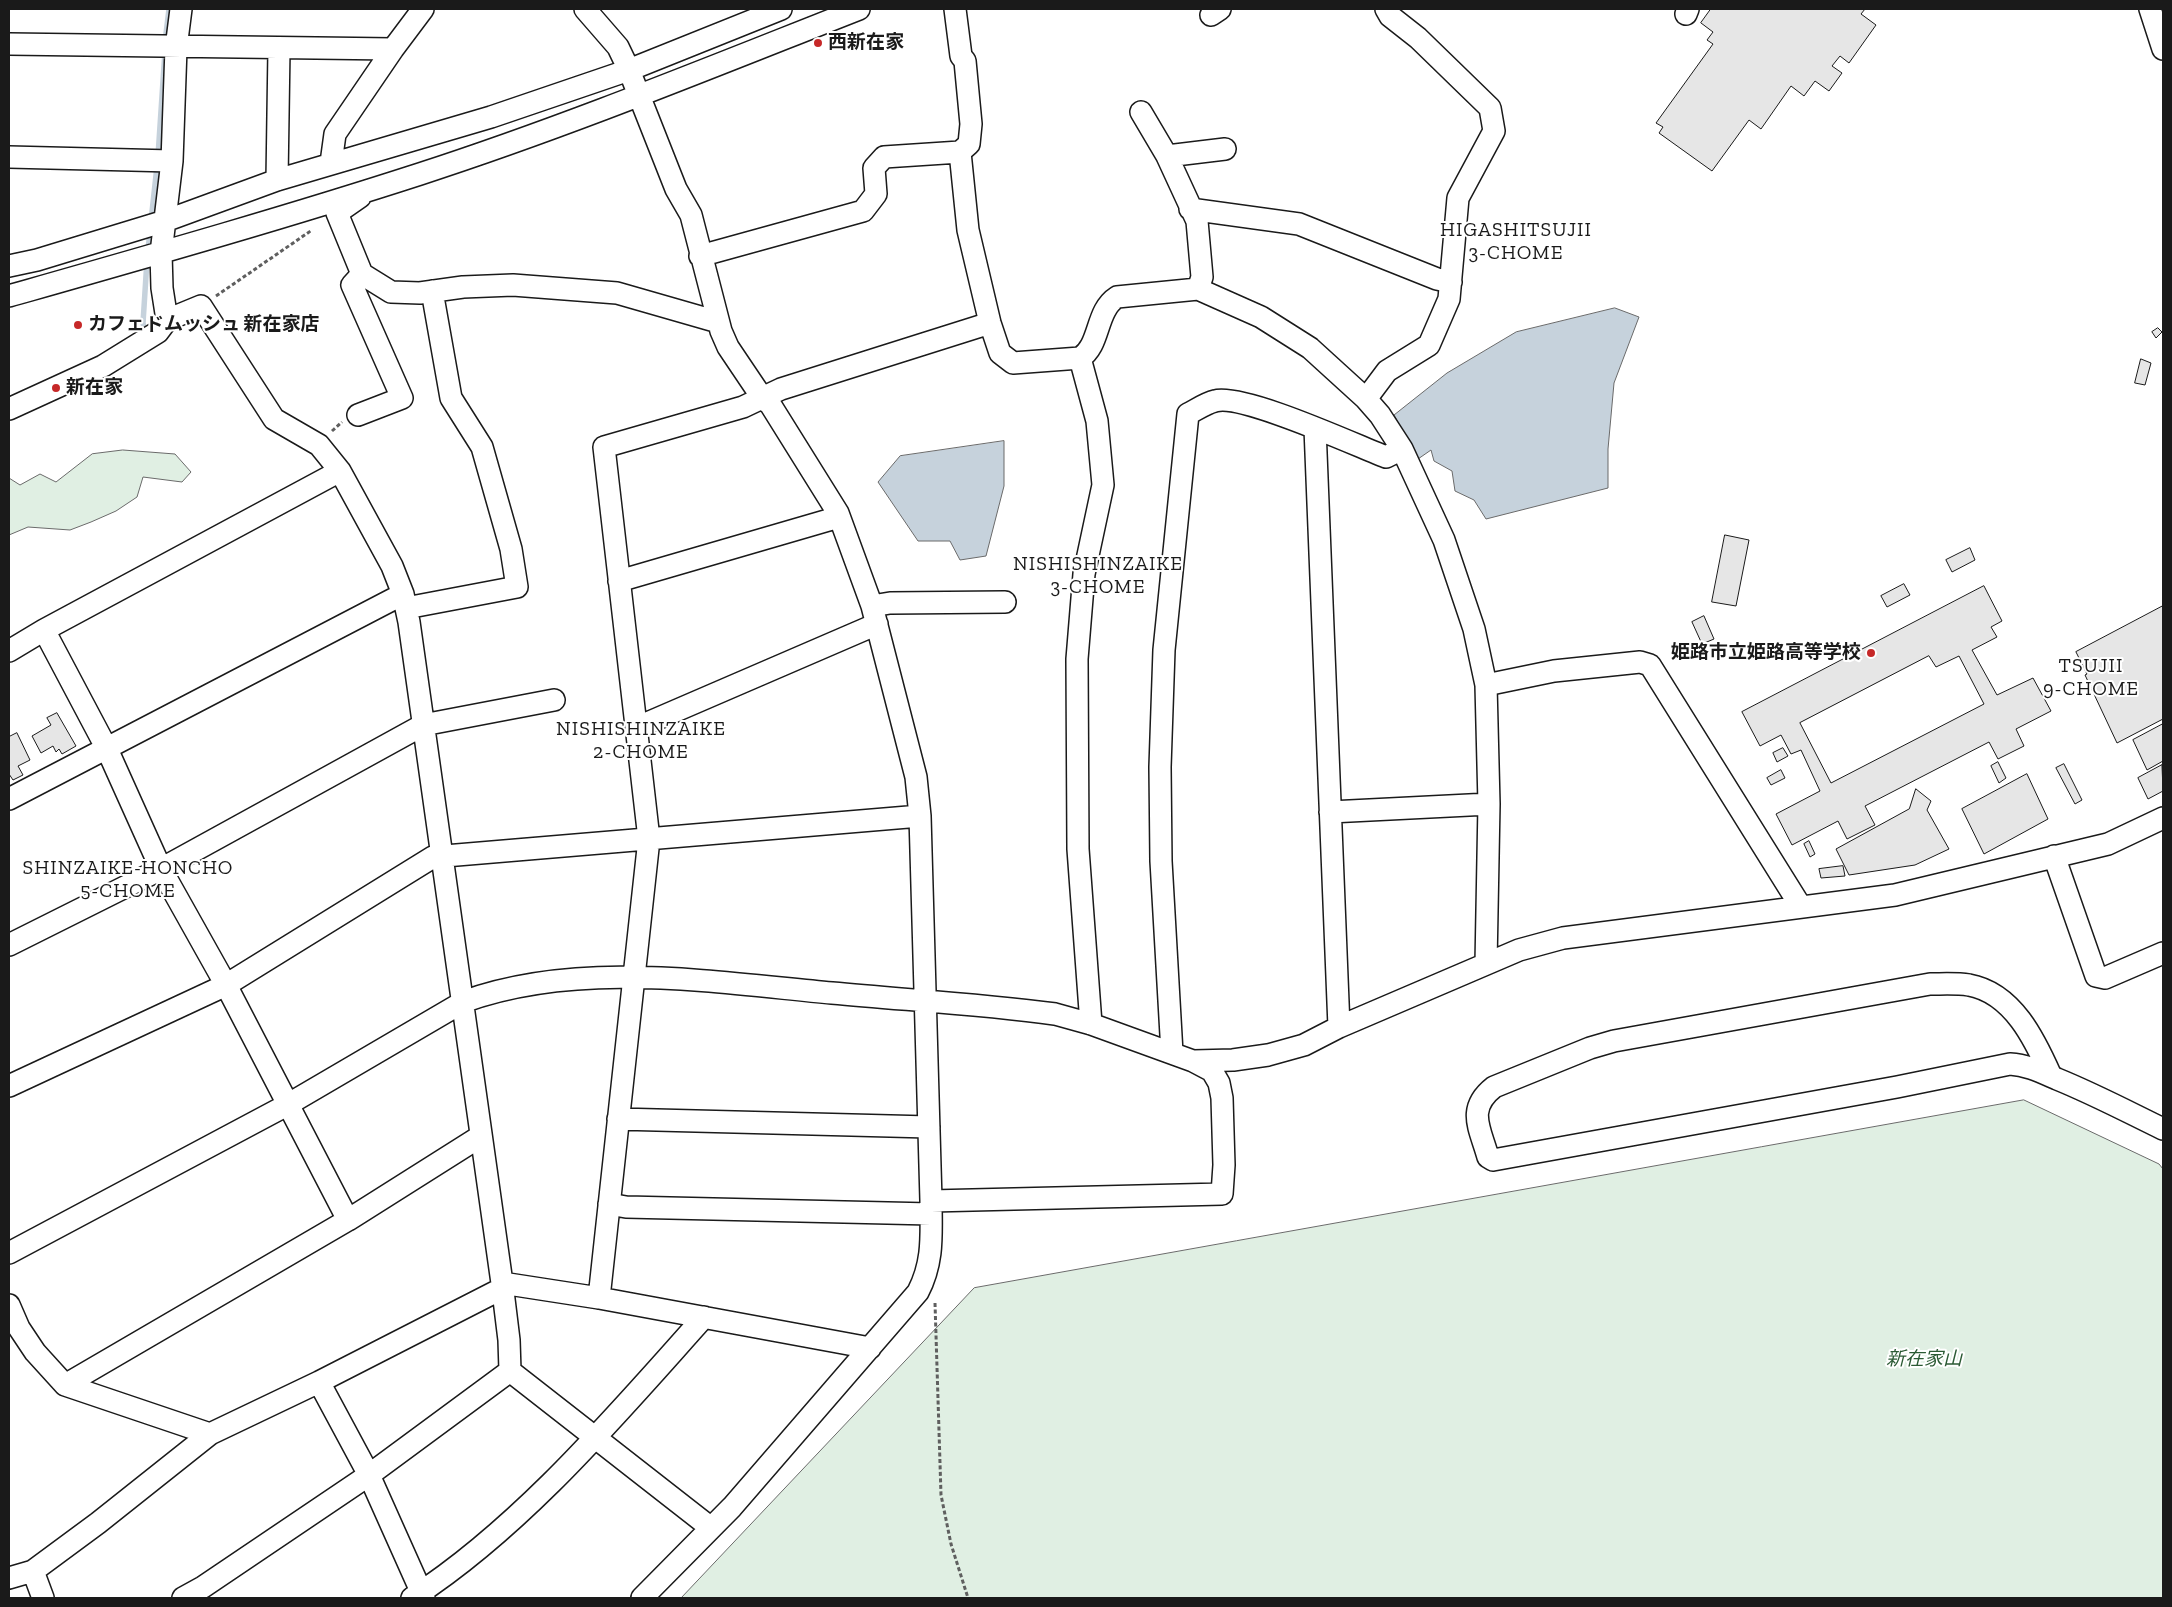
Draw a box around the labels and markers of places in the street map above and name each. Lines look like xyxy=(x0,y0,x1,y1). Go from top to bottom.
place label: 西新在家 xyxy=(828,32,904,54)
marker: 西新在家 xyxy=(812,37,824,49)
place label: カフェドムッシュ 新在家店 xyxy=(88,314,320,336)
marker: カフェドムッシュ 新在家店 xyxy=(72,319,84,331)
place label: 新在家 xyxy=(66,377,123,399)
marker: 新在家 xyxy=(50,382,62,394)
place label: 姫路市立姫路高等学校 xyxy=(1671,642,1861,664)
marker: 姫路市立姫路高等学校 xyxy=(1865,647,1877,659)

